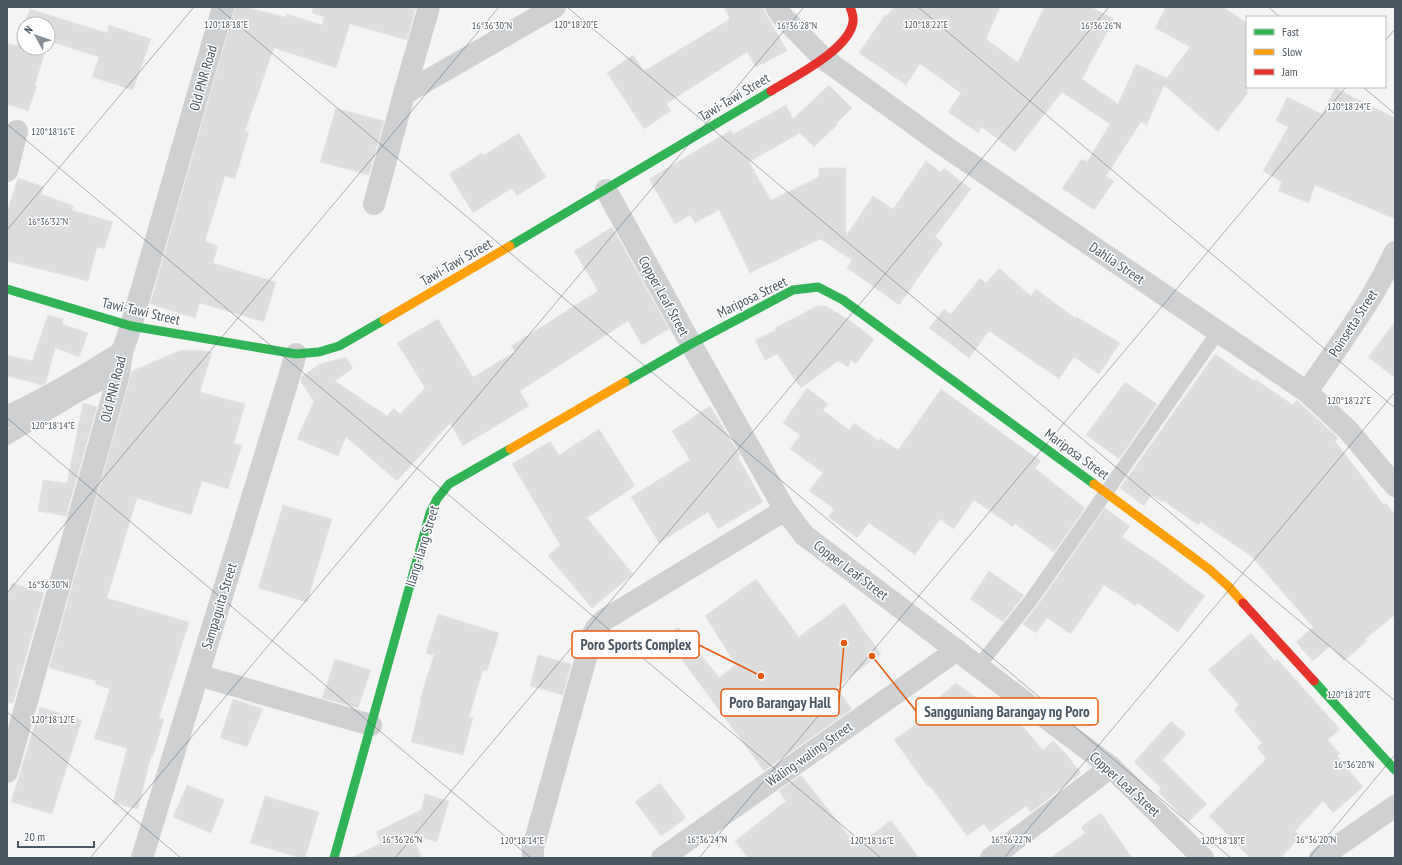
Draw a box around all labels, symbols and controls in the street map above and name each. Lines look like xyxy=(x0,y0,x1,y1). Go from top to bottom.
north arrow xyxy=(16,16,56,56)
legend xyxy=(1246,16,1386,88)
text: 120°18'18"E xyxy=(204,18,248,31)
text: 120°18'20"E xyxy=(554,18,598,31)
text: 120°18'22"E xyxy=(904,18,948,31)
text: 16°36'30"N xyxy=(472,19,512,32)
text: 16°36'28"N xyxy=(777,19,817,32)
text: 16°36'26"N xyxy=(1081,19,1121,32)
text: N xyxy=(21,23,36,36)
text: Fast xyxy=(1282,24,1300,39)
street label: Old PNR Road xyxy=(185,43,221,113)
text: Slow xyxy=(1282,44,1303,59)
text: Jam xyxy=(1281,64,1298,79)
street label: Tawi-Tawi Street xyxy=(695,69,773,125)
text: 120°18'24"E xyxy=(1327,100,1371,113)
text: 120°18'16"E xyxy=(31,125,75,138)
text: 16°36'32"N xyxy=(28,215,68,228)
street label: Tawi-Tawi Street xyxy=(417,234,495,290)
street label: Dahlia Street xyxy=(1086,238,1148,288)
street label: Copper Leaf Street xyxy=(635,253,694,339)
street label: Mariposa Street xyxy=(714,272,790,322)
street label: Poinsetta Street xyxy=(1325,286,1382,360)
street label: Tawi-Tawi Street xyxy=(100,293,182,329)
street label: Old PNR Road xyxy=(96,354,130,424)
text: 120°18'22"E xyxy=(1327,394,1371,407)
text: 120°18'14"E xyxy=(31,419,75,432)
street label: Mariposa Street xyxy=(1041,424,1113,484)
street label: Ilang-ilang Street xyxy=(401,503,443,589)
street label: Copper Leaf Street xyxy=(810,536,892,604)
street label: Sampaguita Street xyxy=(197,561,241,651)
text: 16°36'30"N xyxy=(28,578,68,591)
callout: Poro Sports Complex xyxy=(572,631,699,658)
text: Poro Sports Complex xyxy=(581,635,692,654)
text: 120°18'20"E xyxy=(1327,688,1371,701)
callout: Poro Barangay Hall xyxy=(721,689,839,716)
text: Poro Barangay Hall xyxy=(729,693,831,712)
callout: Sangguniang Barangay ng Poro xyxy=(916,698,1098,725)
text: Sangguniang Barangay ng Poro xyxy=(924,702,1090,721)
text: 120°18'12"E xyxy=(31,713,75,726)
street label: Waling-waling Street xyxy=(762,717,856,790)
street label: Copper Leaf Street xyxy=(1086,748,1164,821)
text: 16°36'20"N xyxy=(1334,758,1374,771)
scale bar xyxy=(18,823,94,849)
text: 20 m xyxy=(24,829,45,844)
text: 16°36'26"N xyxy=(382,833,422,846)
text: 16°36'24"N xyxy=(687,833,727,846)
text: 16°36'22"N xyxy=(991,833,1031,846)
text: 16°36'20"N xyxy=(1296,833,1336,846)
text: 120°18'14"E xyxy=(500,834,544,847)
text: 120°18'16"E xyxy=(850,834,894,847)
text: 120°18'18"E xyxy=(1201,834,1245,847)

